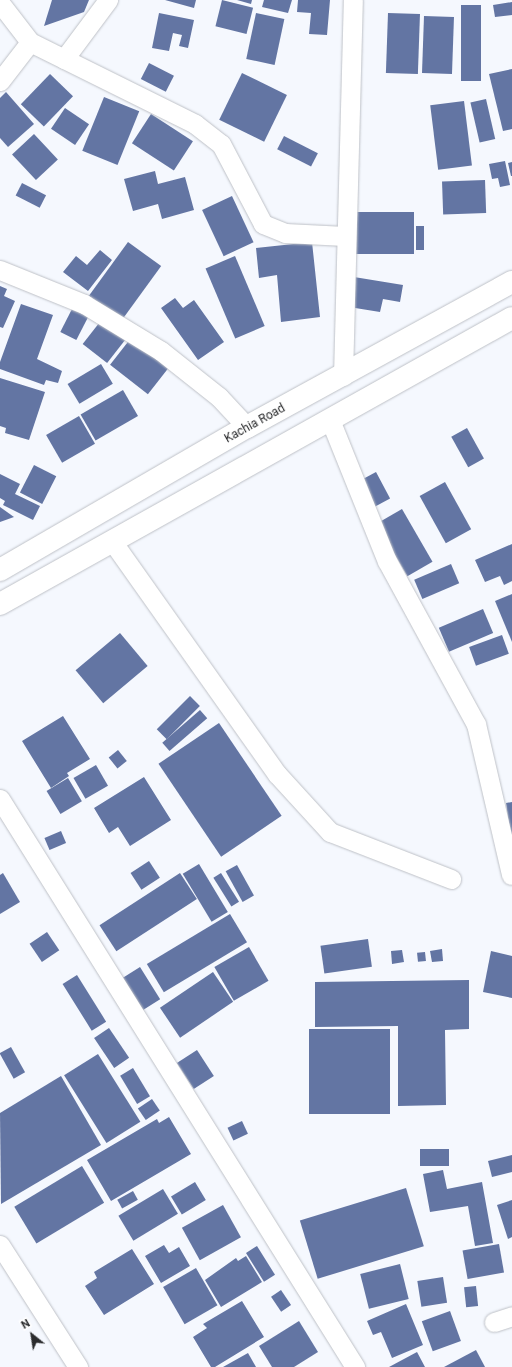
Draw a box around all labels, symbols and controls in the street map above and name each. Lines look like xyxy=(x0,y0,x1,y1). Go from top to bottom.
street label: Kachia Road xyxy=(222,401,288,447)
north arrow xyxy=(12,1315,52,1355)
text: N xyxy=(19,1317,32,1332)

